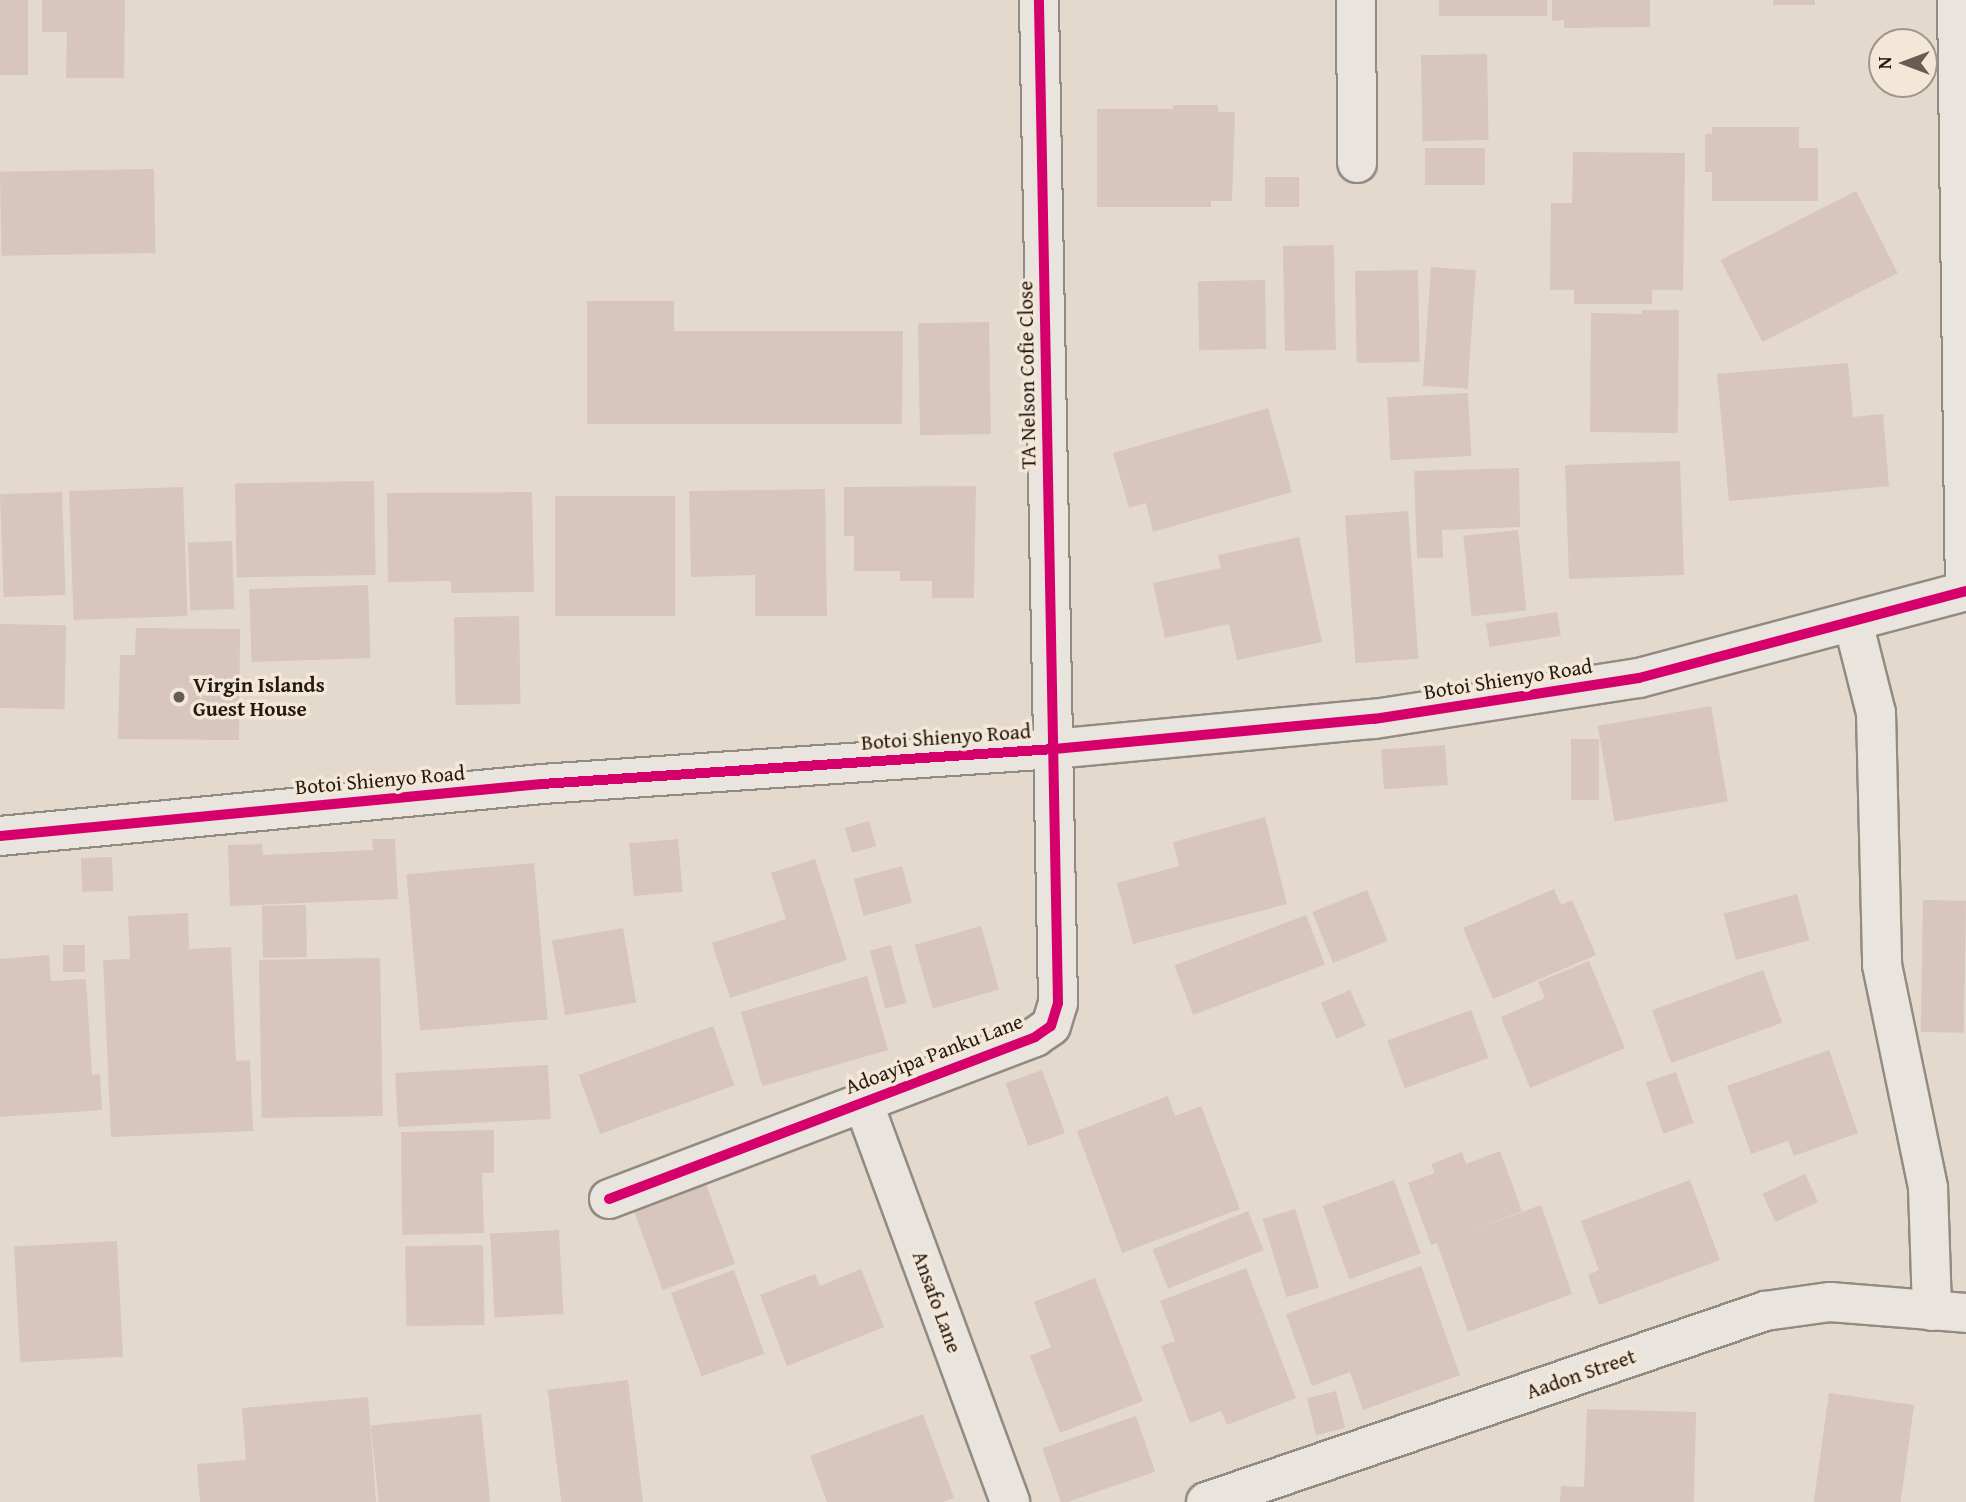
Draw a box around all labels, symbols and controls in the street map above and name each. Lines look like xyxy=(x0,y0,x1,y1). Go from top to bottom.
north arrow xyxy=(1868,28,1938,98)
text: N xyxy=(1870,57,1898,69)
street label: TA Nelson Cofie Close xyxy=(1013,281,1041,469)
street label: Botoi Shienyo Road xyxy=(1422,653,1594,705)
place label: Virgin Islands Guest House xyxy=(193,672,325,722)
marker: Virgin Islands Guest House xyxy=(171,689,187,705)
street label: Botoi Shienyo Road xyxy=(860,718,1032,756)
street label: Botoi Shienyo Road xyxy=(294,760,466,800)
street label: Adoayipa Panku Lane xyxy=(842,1008,1026,1100)
street label: Ansafo Lane xyxy=(907,1248,967,1356)
street label: Aadon Street xyxy=(1523,1344,1639,1404)

